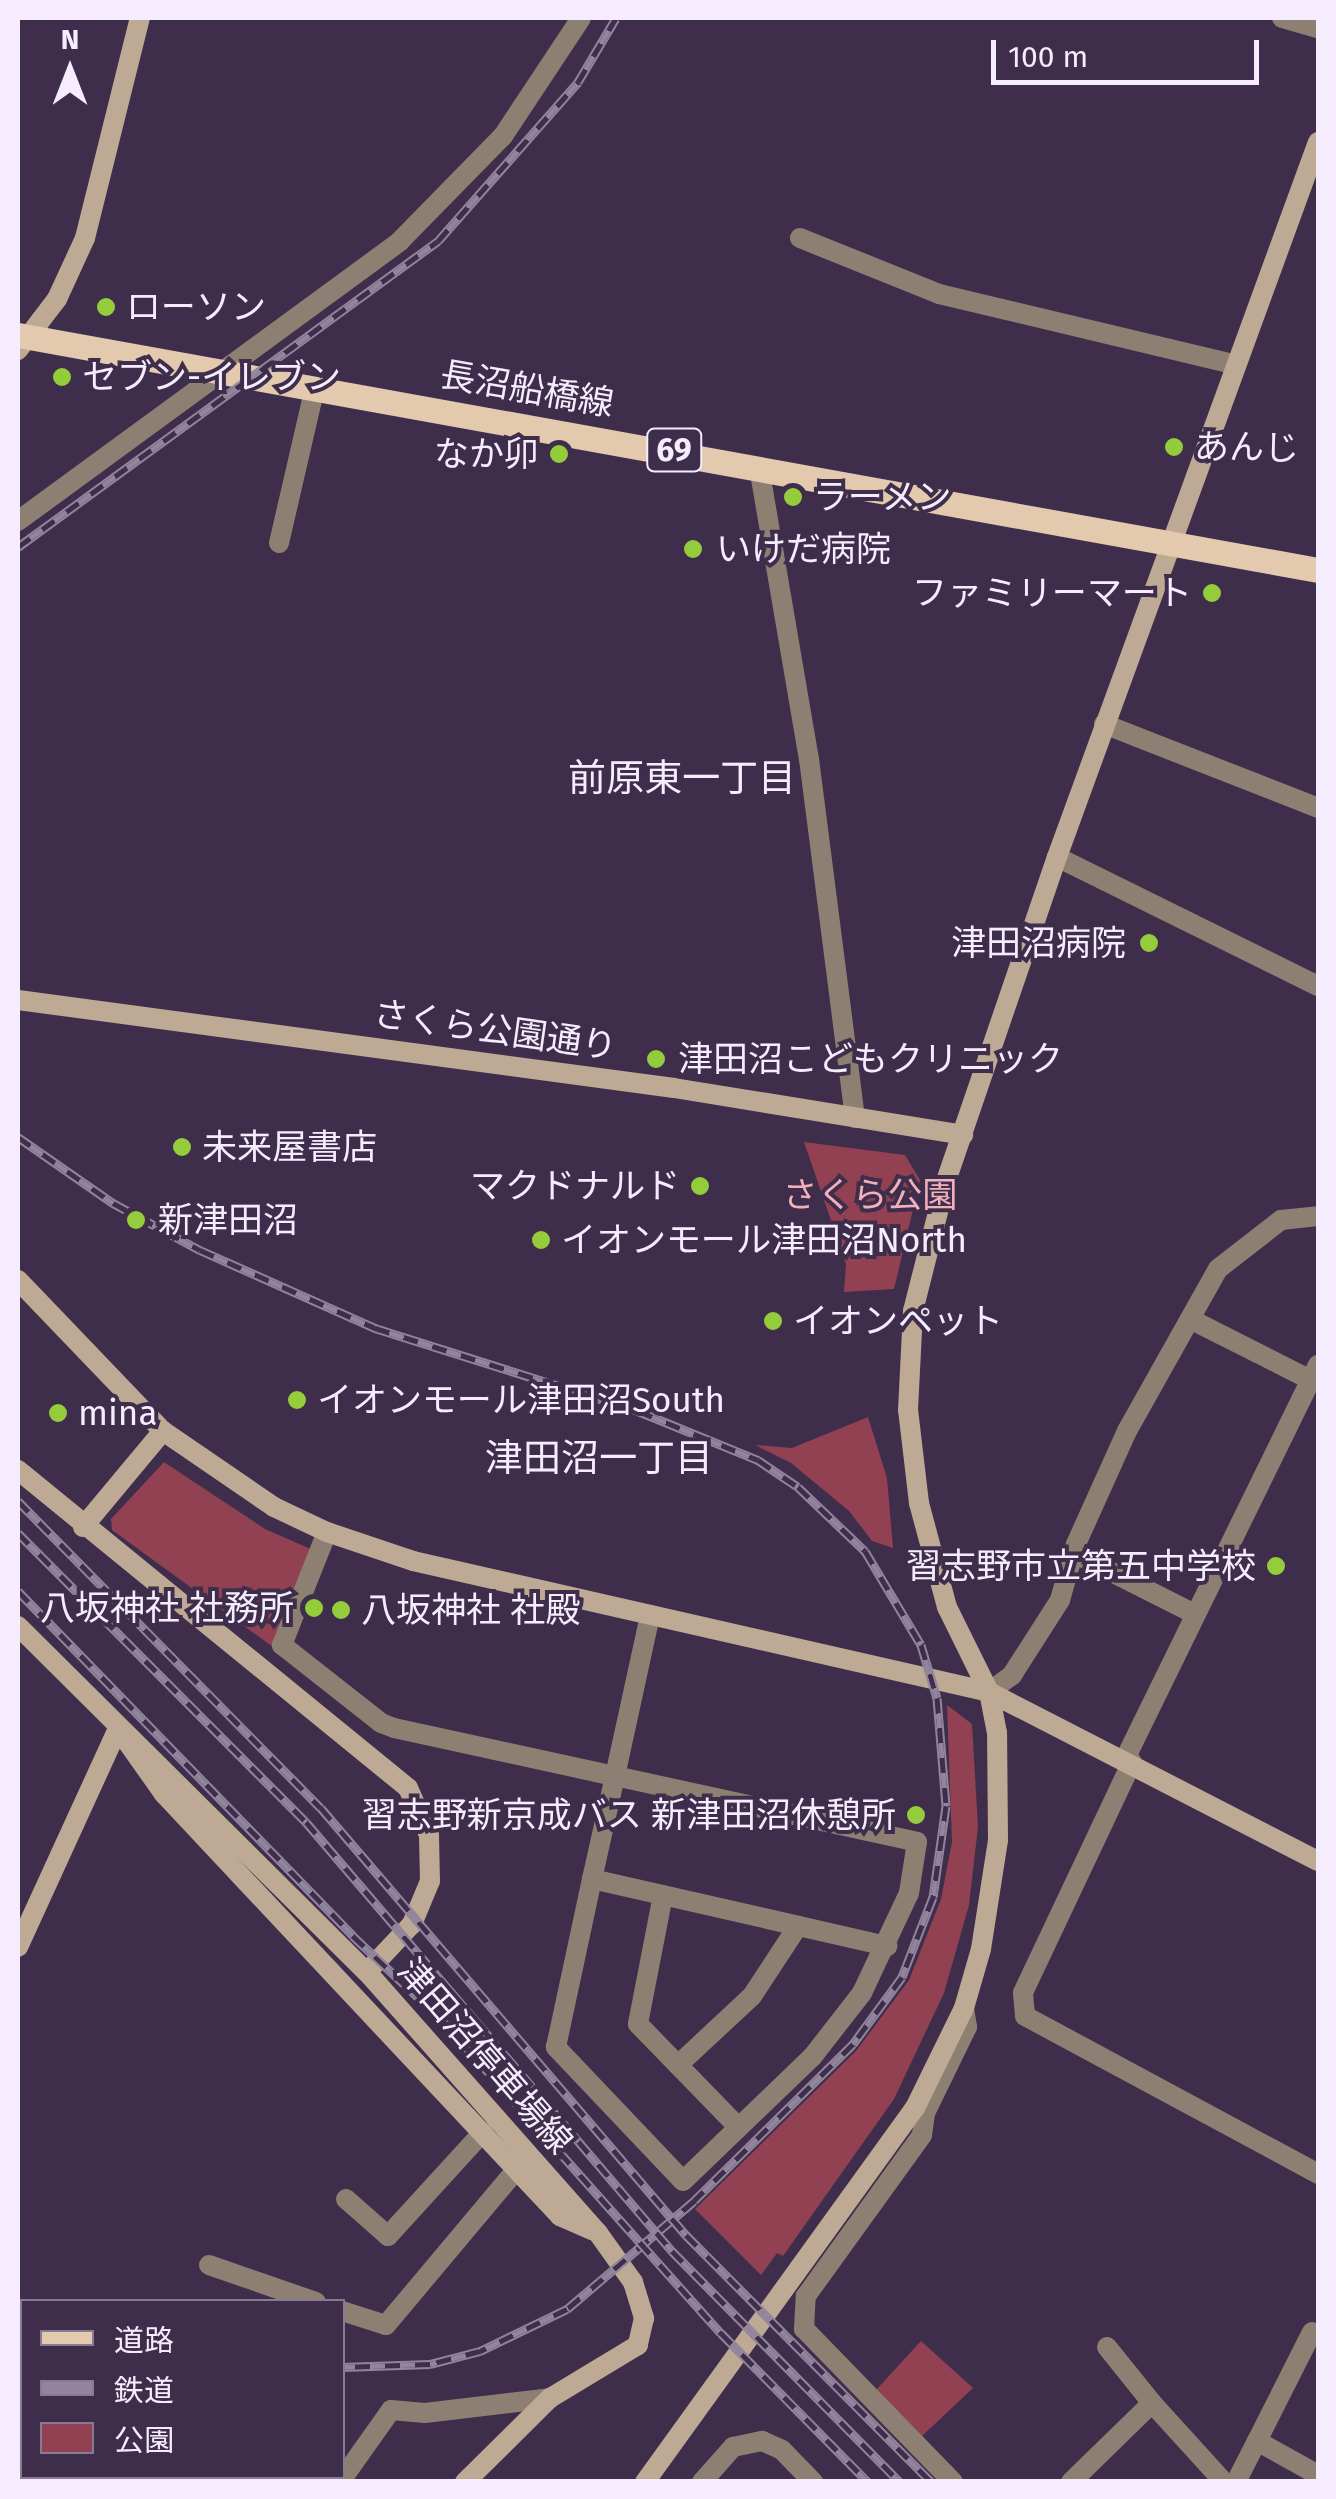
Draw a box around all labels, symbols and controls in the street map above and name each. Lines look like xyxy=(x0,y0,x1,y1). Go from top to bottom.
north arrow xyxy=(20,20,120,120)
scale bar xyxy=(996,20,1264,82)
text: N xyxy=(61,23,79,56)
text: 100 m xyxy=(1008,39,1088,75)
place label: ローソン xyxy=(126,286,266,328)
marker: ローソン xyxy=(95,296,117,318)
street label: 長沼船橋線 xyxy=(437,353,617,425)
place label: セブン-イレブン xyxy=(82,356,341,398)
marker: セブン-イレブン xyxy=(51,366,73,388)
road number: 69 xyxy=(644,423,704,477)
place label: あんじ xyxy=(1194,426,1299,468)
place label: なか卯 xyxy=(434,433,539,475)
marker: あんじ xyxy=(1163,436,1185,458)
marker: なか卯 xyxy=(548,443,570,465)
place label: ラーメン xyxy=(813,476,953,518)
marker: ラーメン xyxy=(782,486,804,508)
place label: いけだ病院 xyxy=(716,528,891,570)
marker: いけだ病院 xyxy=(680,536,706,562)
place label: ファミリーマート xyxy=(912,572,1192,614)
marker: ファミリーマート xyxy=(1201,582,1223,604)
district label: 前原東一丁目 xyxy=(568,756,796,802)
place label: 津田沼病院 xyxy=(951,922,1126,964)
marker: 津田沼病院 xyxy=(1136,930,1162,956)
street label: さくら公園通り xyxy=(371,992,619,1068)
place label: 津田沼こどもクリニック xyxy=(678,1038,1063,1080)
marker: 津田沼こどもクリニック xyxy=(643,1046,669,1072)
place label: 未来屋書店 xyxy=(202,1126,377,1168)
marker: 未来屋書店 xyxy=(171,1136,193,1158)
place label: マクドナルド xyxy=(470,1165,680,1207)
park label: さくら公園 xyxy=(783,1174,957,1216)
marker: マクドナルド xyxy=(689,1175,711,1197)
place label: 新津田沼 xyxy=(158,1199,298,1241)
marker: 新津田沼 xyxy=(123,1207,149,1233)
place label: イオンモール津田沼North xyxy=(561,1219,967,1261)
marker: イオンモール津田沼North xyxy=(530,1229,552,1251)
place label: イオンペット xyxy=(793,1300,1003,1342)
marker: イオンペット xyxy=(762,1310,784,1332)
place label: イオンモール津田沼South xyxy=(317,1379,725,1421)
marker: イオンモール津田沼South xyxy=(286,1389,308,1411)
place label: mina xyxy=(78,1392,157,1434)
marker: mina xyxy=(47,1402,69,1424)
district label: 津田沼一丁目 xyxy=(485,1436,713,1482)
place label: 習志野市立第五中学校 xyxy=(906,1545,1256,1587)
marker: 習志野市立第五中学校 xyxy=(1265,1555,1287,1577)
place label: 八坂神社 社務所 xyxy=(40,1587,294,1629)
place label: 八坂神社 社殿 xyxy=(361,1589,580,1631)
marker: 八坂神社 社務所 xyxy=(303,1597,325,1619)
marker: 八坂神社 社殿 xyxy=(330,1599,352,1621)
place label: 習志野新京成バス 新津田沼休憩所 xyxy=(362,1794,896,1836)
marker: 習志野新京成バス 新津田沼休憩所 xyxy=(905,1804,927,1826)
street label: 津田沼停車場線 xyxy=(389,1950,581,2162)
legend xyxy=(20,2299,345,2479)
text: 道路 xyxy=(114,2323,174,2359)
text: 鉄道 xyxy=(114,2373,174,2409)
text: 公園 xyxy=(114,2423,174,2459)

